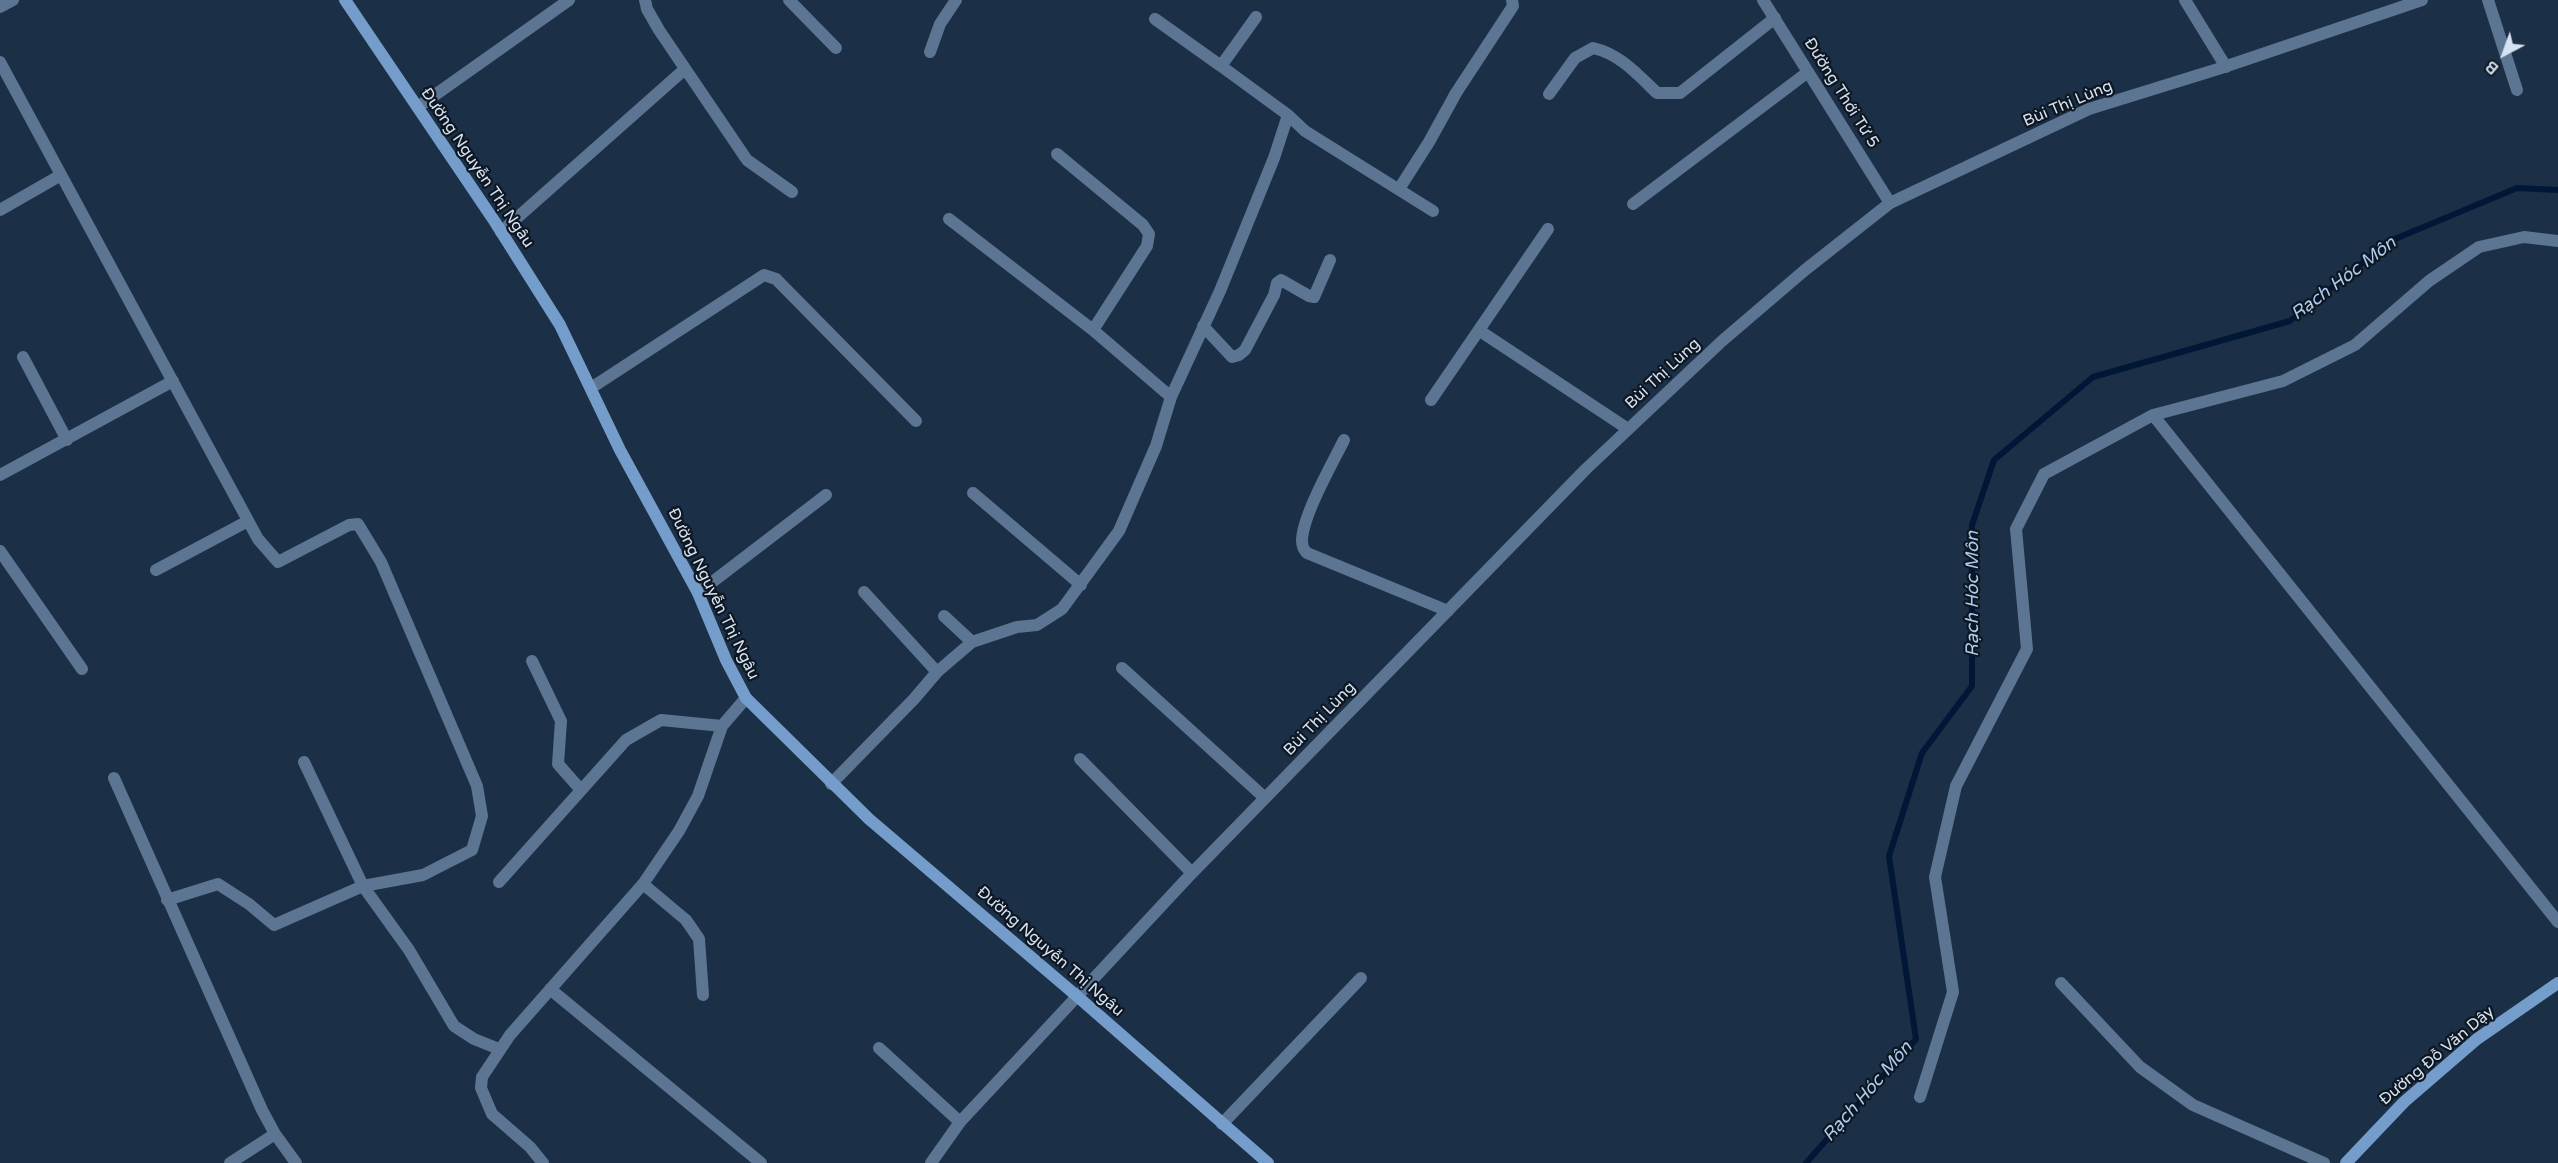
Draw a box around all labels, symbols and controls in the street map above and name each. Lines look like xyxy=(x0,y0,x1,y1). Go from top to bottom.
north arrow xyxy=(2474,24,2534,84)
street label: Đường Thới Tứ 5 xyxy=(1800,35,1882,151)
text: B xyxy=(2481,56,2503,79)
street label: Bùi Thị Lùng xyxy=(2020,77,2116,131)
street label: Đường Nguyễn Thị Ngâu xyxy=(416,85,538,251)
water label: Rạch Hóc Môn xyxy=(2287,233,2401,325)
street label: Bùi Thị Lùng xyxy=(1622,335,1704,413)
street label: Đường Nguyễn Thị Ngâu xyxy=(663,505,763,683)
water label: Rạch Hóc Môn xyxy=(1962,531,1984,657)
street label: Bùi Thị Lùng xyxy=(1280,678,1360,760)
street label: Đường Nguyễn Thị Ngâu xyxy=(973,883,1127,1021)
street label: Đường Đỗ Văn Dậy xyxy=(2376,1002,2498,1110)
water label: Rạch Hóc Môn xyxy=(1819,1037,1917,1147)

